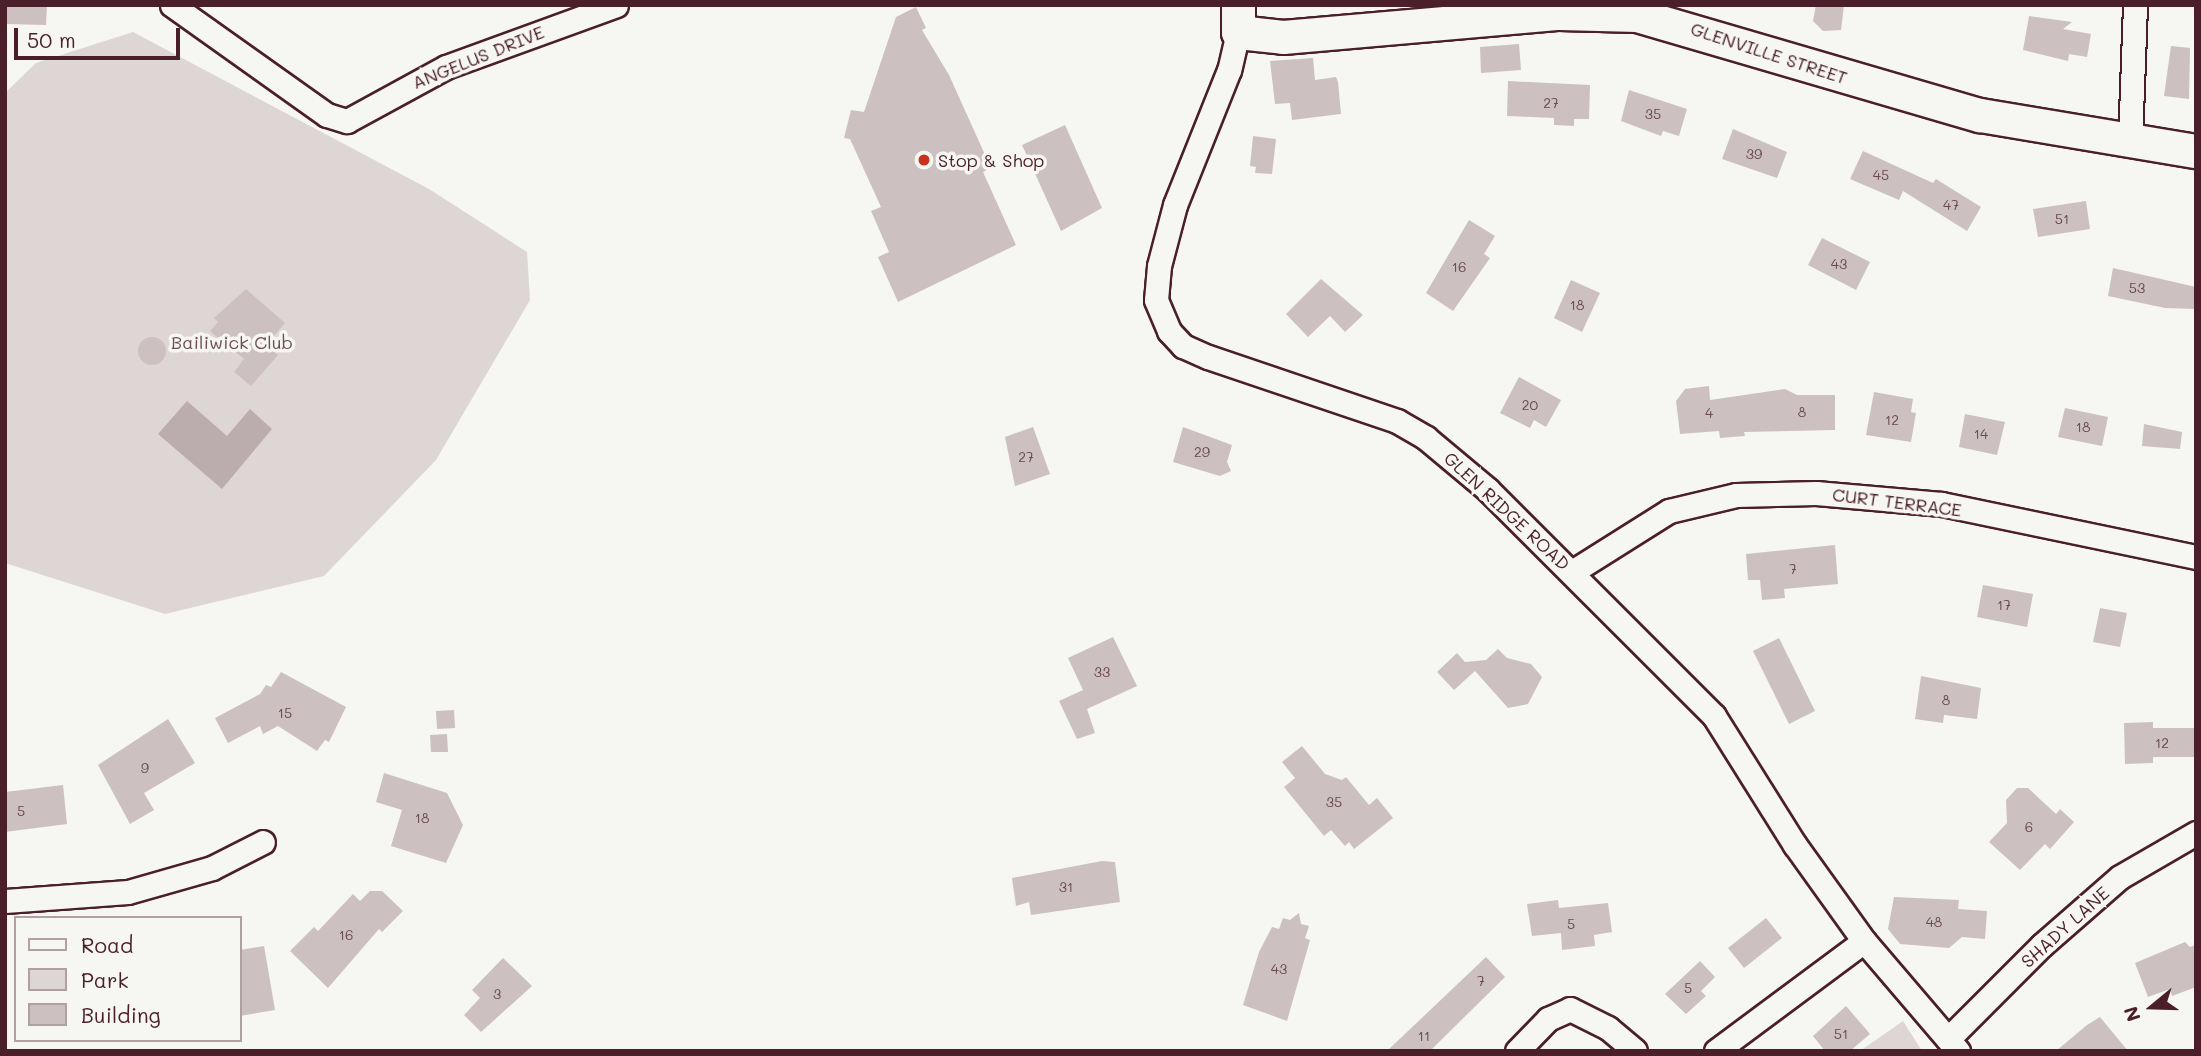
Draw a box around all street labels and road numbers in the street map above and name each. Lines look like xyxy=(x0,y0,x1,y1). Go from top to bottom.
street label: GLENVILLE STREET xyxy=(1688,18,1850,88)
street label: ANGELUS DRIVE xyxy=(409,21,547,93)
street label: GLEN RIDGE ROAD xyxy=(1440,447,1574,575)
street label: CURT TERRACE xyxy=(1831,483,1963,521)
street label: SHADY LANE xyxy=(2017,882,2113,972)

